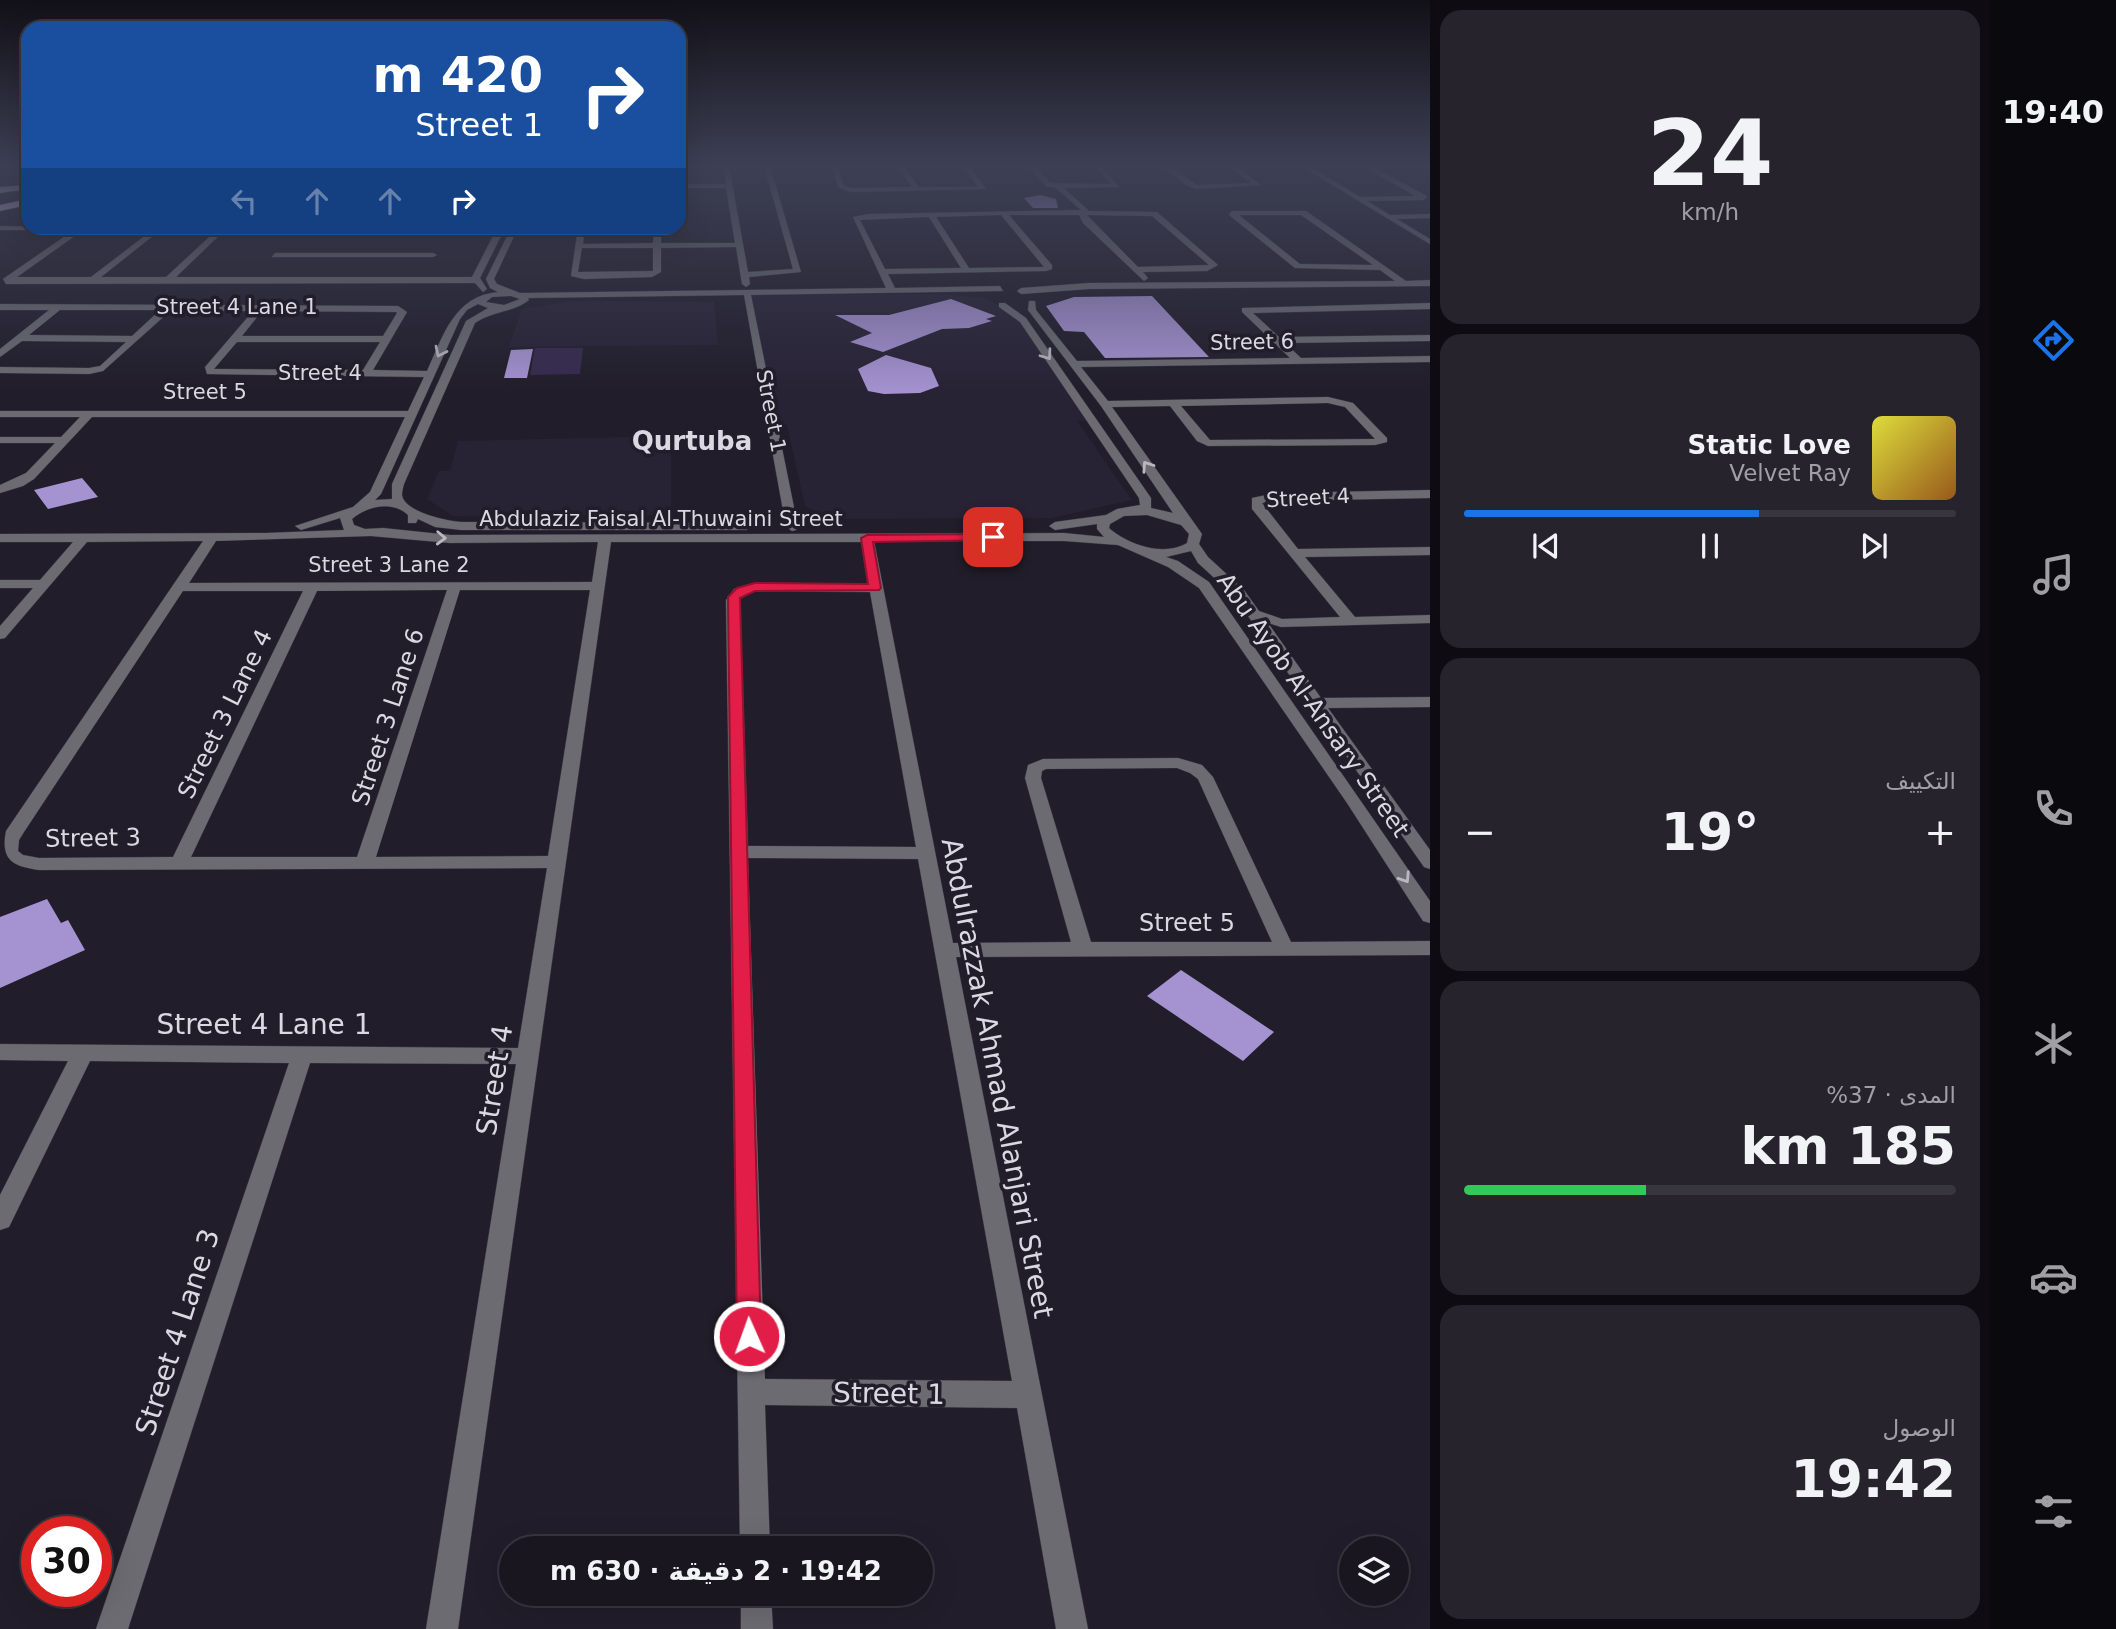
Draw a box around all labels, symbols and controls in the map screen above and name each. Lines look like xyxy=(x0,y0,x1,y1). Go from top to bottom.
text: 420 m xyxy=(373,47,543,104)
icon: right xyxy=(567,49,658,140)
text: 19:40 xyxy=(2002,93,2104,131)
text: 24 xyxy=(1647,101,1773,206)
text: Street 1 xyxy=(415,106,543,144)
icon: left xyxy=(225,182,263,220)
icon: ahead xyxy=(298,182,336,220)
icon: ahead xyxy=(371,182,409,220)
icon: right xyxy=(444,182,482,220)
text: km/h xyxy=(1681,199,1739,225)
street label: Street 4 Lane 1 xyxy=(156,295,318,319)
icon: directions xyxy=(2029,316,2078,365)
street label: Street 6 xyxy=(1210,329,1294,355)
one-way arrow xyxy=(434,345,448,357)
one-way arrow xyxy=(1039,347,1051,360)
street label: Street 4 xyxy=(278,361,362,385)
street label: Street 1 xyxy=(751,368,791,454)
street label: Street 5 xyxy=(163,380,247,404)
district label: Qurtuba xyxy=(632,426,752,456)
text: Static Love xyxy=(1687,430,1851,460)
one-way arrow xyxy=(1142,460,1155,473)
text: Velvet Ray xyxy=(1729,460,1851,486)
street label: Street 4 xyxy=(1265,484,1351,512)
street label: Abdulaziz Faisal Al-Thuwaini Street xyxy=(479,507,843,531)
pin xyxy=(963,507,1023,567)
icon: arrive xyxy=(974,518,1012,556)
icon: previous xyxy=(1527,527,1565,565)
icon: pause xyxy=(1691,527,1729,565)
icon: next xyxy=(1855,527,1893,565)
one-way arrow xyxy=(436,531,447,546)
icon: music xyxy=(2029,550,2078,599)
street label: Street 3 Lane 2 xyxy=(308,553,470,577)
street label: Abu Ayob Al-Ansary Street xyxy=(1211,568,1415,842)
street label: Street 3 Lane 4 xyxy=(172,625,278,803)
street label: Street 3 Lane 6 xyxy=(346,625,430,809)
text: التكييف xyxy=(1885,768,1956,794)
icon: phone xyxy=(2029,784,2078,833)
text: 19° xyxy=(1661,802,1759,862)
text: − xyxy=(1464,810,1496,854)
text: + xyxy=(1924,810,1956,854)
street label: Street 3 xyxy=(45,823,141,853)
street label: Abdulrazzak Ahmad Alanjari Street xyxy=(935,835,1060,1321)
one-way arrow xyxy=(1397,870,1409,883)
street label: Street 5 xyxy=(1139,909,1235,937)
street label: Street 4 Lane 1 xyxy=(156,1008,372,1041)
icon: climate xyxy=(2029,1019,2078,1068)
street label: Street 4 xyxy=(469,1022,520,1138)
text: المدى · 37% xyxy=(1826,1082,1956,1108)
text: 185 km xyxy=(1741,1116,1956,1176)
street label: Street 4 Lane 3 xyxy=(129,1225,226,1440)
icon: car xyxy=(2029,1253,2078,1302)
position arrow xyxy=(712,1299,786,1373)
street label: Street 1 xyxy=(833,1376,945,1411)
text: الوصول xyxy=(1883,1415,1956,1441)
text: 19:42 xyxy=(1790,1449,1956,1509)
icon: filters xyxy=(2029,1487,2078,1536)
speed limit sign: 30 xyxy=(21,1516,112,1607)
map controls xyxy=(1339,1536,1409,1606)
button: layers xyxy=(1339,1536,1409,1606)
text: 19:42 · 2 دقيقة · 630 m xyxy=(550,1556,882,1586)

